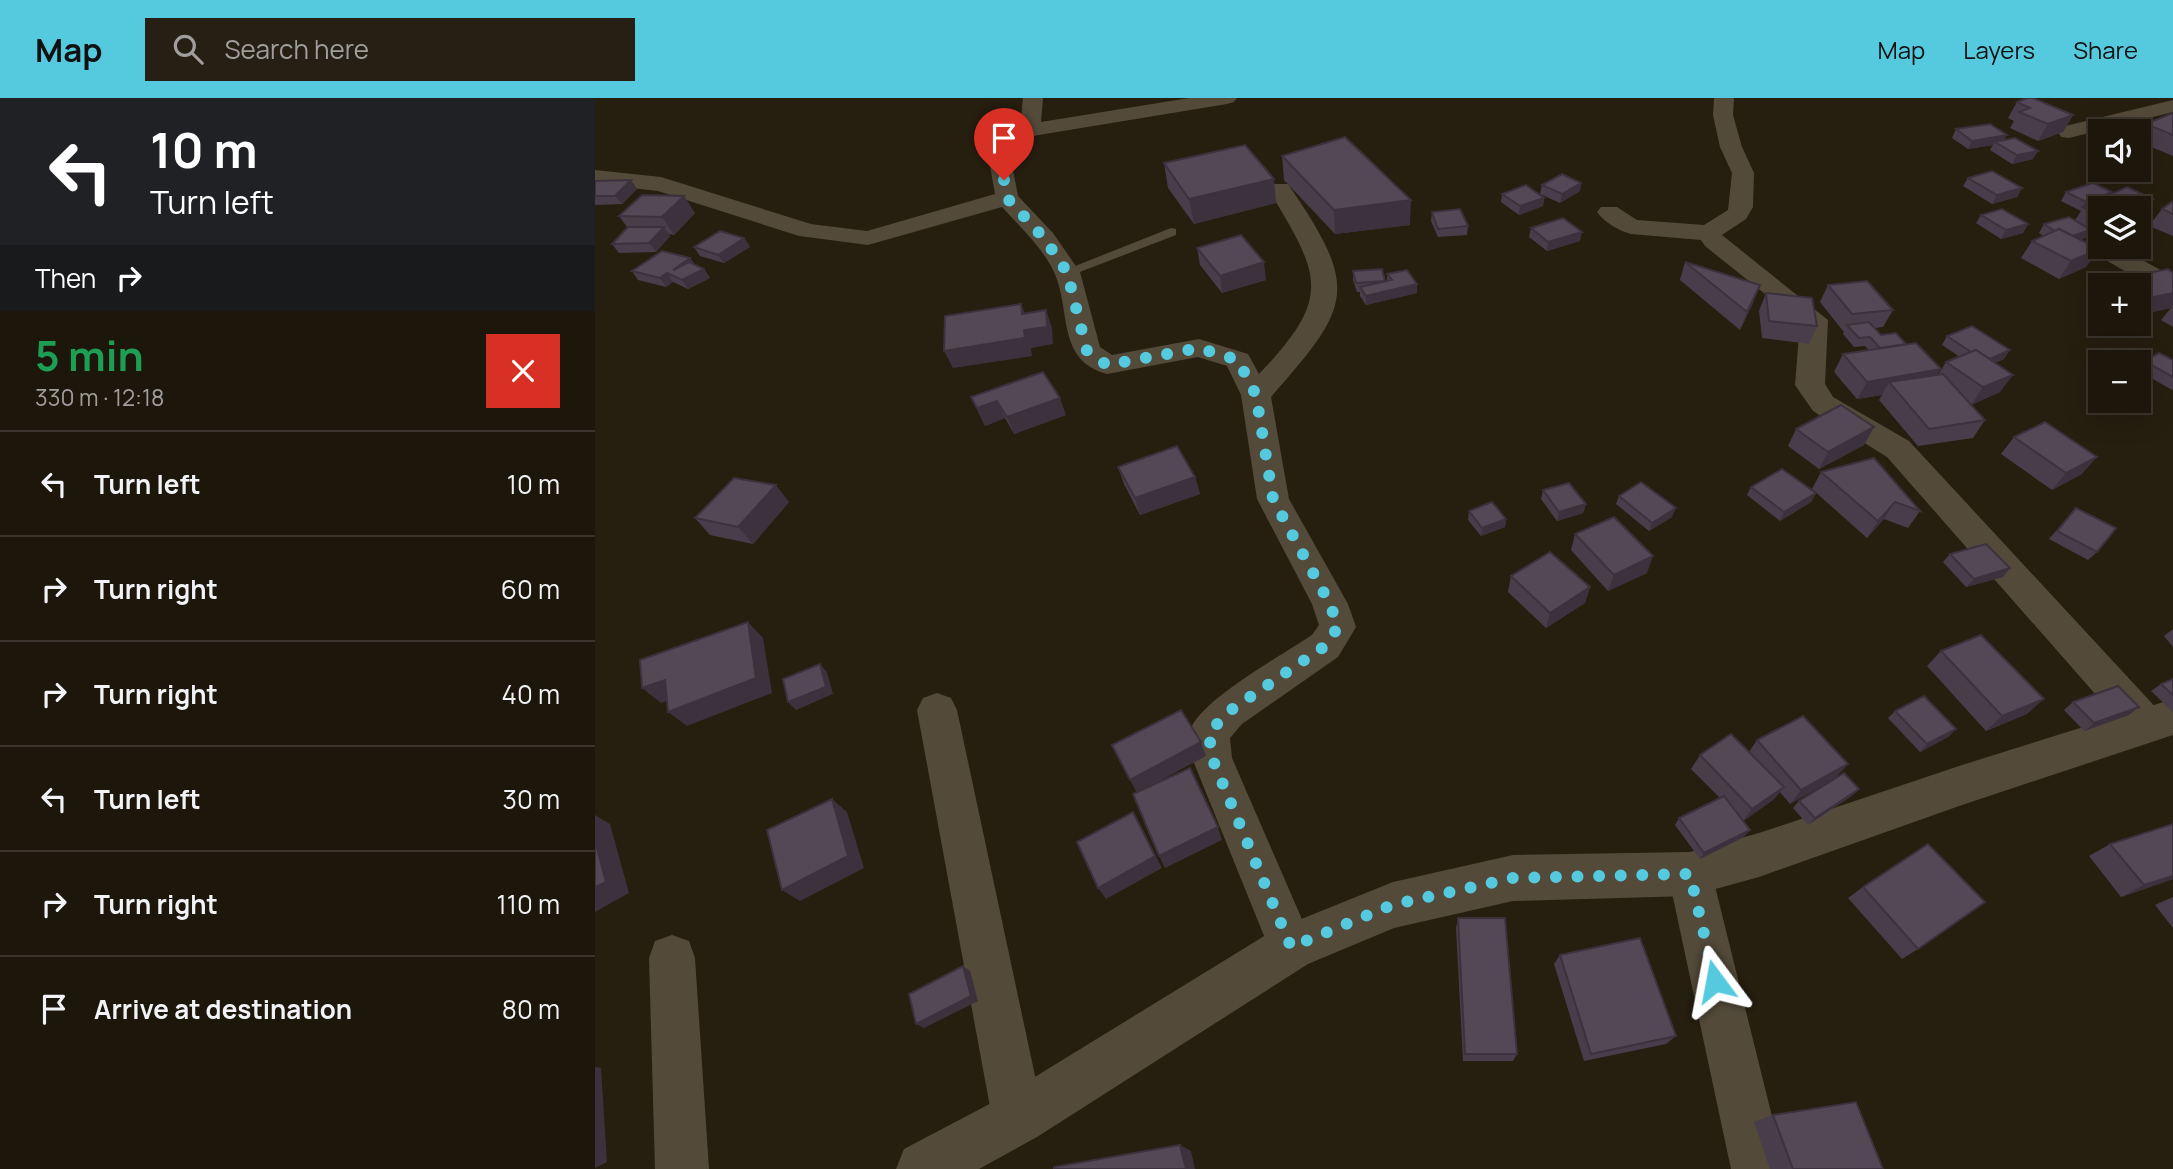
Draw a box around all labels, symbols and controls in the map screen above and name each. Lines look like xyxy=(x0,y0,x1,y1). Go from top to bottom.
search box xyxy=(145,18,635,81)
text: Map xyxy=(35,27,103,72)
icon: search xyxy=(169,30,207,68)
text: Search here xyxy=(225,31,369,67)
text: Map xyxy=(1878,33,1925,66)
text: Layers xyxy=(1963,33,2035,66)
text: Share xyxy=(2073,33,2138,66)
pin xyxy=(974,108,1034,180)
text: 10 m xyxy=(150,116,258,183)
icon: arrive xyxy=(985,119,1023,157)
map controls xyxy=(2088,119,2151,413)
button: sound xyxy=(2088,119,2151,182)
icon: left xyxy=(35,126,126,217)
text: Turn left xyxy=(150,180,274,224)
button: layers xyxy=(2088,196,2151,259)
icon: right xyxy=(110,259,148,297)
text: Then xyxy=(35,260,96,296)
button: + xyxy=(2088,273,2151,336)
text: 5 min xyxy=(35,326,144,384)
button: close xyxy=(486,334,560,408)
button: − xyxy=(2088,350,2151,413)
text: 330 m · 12:18 xyxy=(35,381,164,413)
icon: left xyxy=(35,465,73,503)
text: Turn left xyxy=(94,466,201,502)
text: 10 m xyxy=(507,466,560,502)
icon: right xyxy=(35,570,73,608)
text: Turn right xyxy=(94,571,218,607)
text: 60 m xyxy=(501,571,560,607)
icon: right xyxy=(35,675,73,713)
text: Turn right xyxy=(94,676,218,712)
text: 40 m xyxy=(502,676,560,712)
icon: left xyxy=(35,780,73,818)
text: Turn left xyxy=(94,781,201,817)
text: 30 m xyxy=(503,781,560,817)
icon: right xyxy=(35,885,73,923)
text: Turn right xyxy=(94,886,218,922)
text: 110 m xyxy=(497,886,560,922)
position arrow xyxy=(1678,944,1752,1018)
icon: arrive xyxy=(35,990,73,1028)
text: Arrive at destination xyxy=(94,991,352,1027)
text: 80 m xyxy=(502,991,560,1027)

